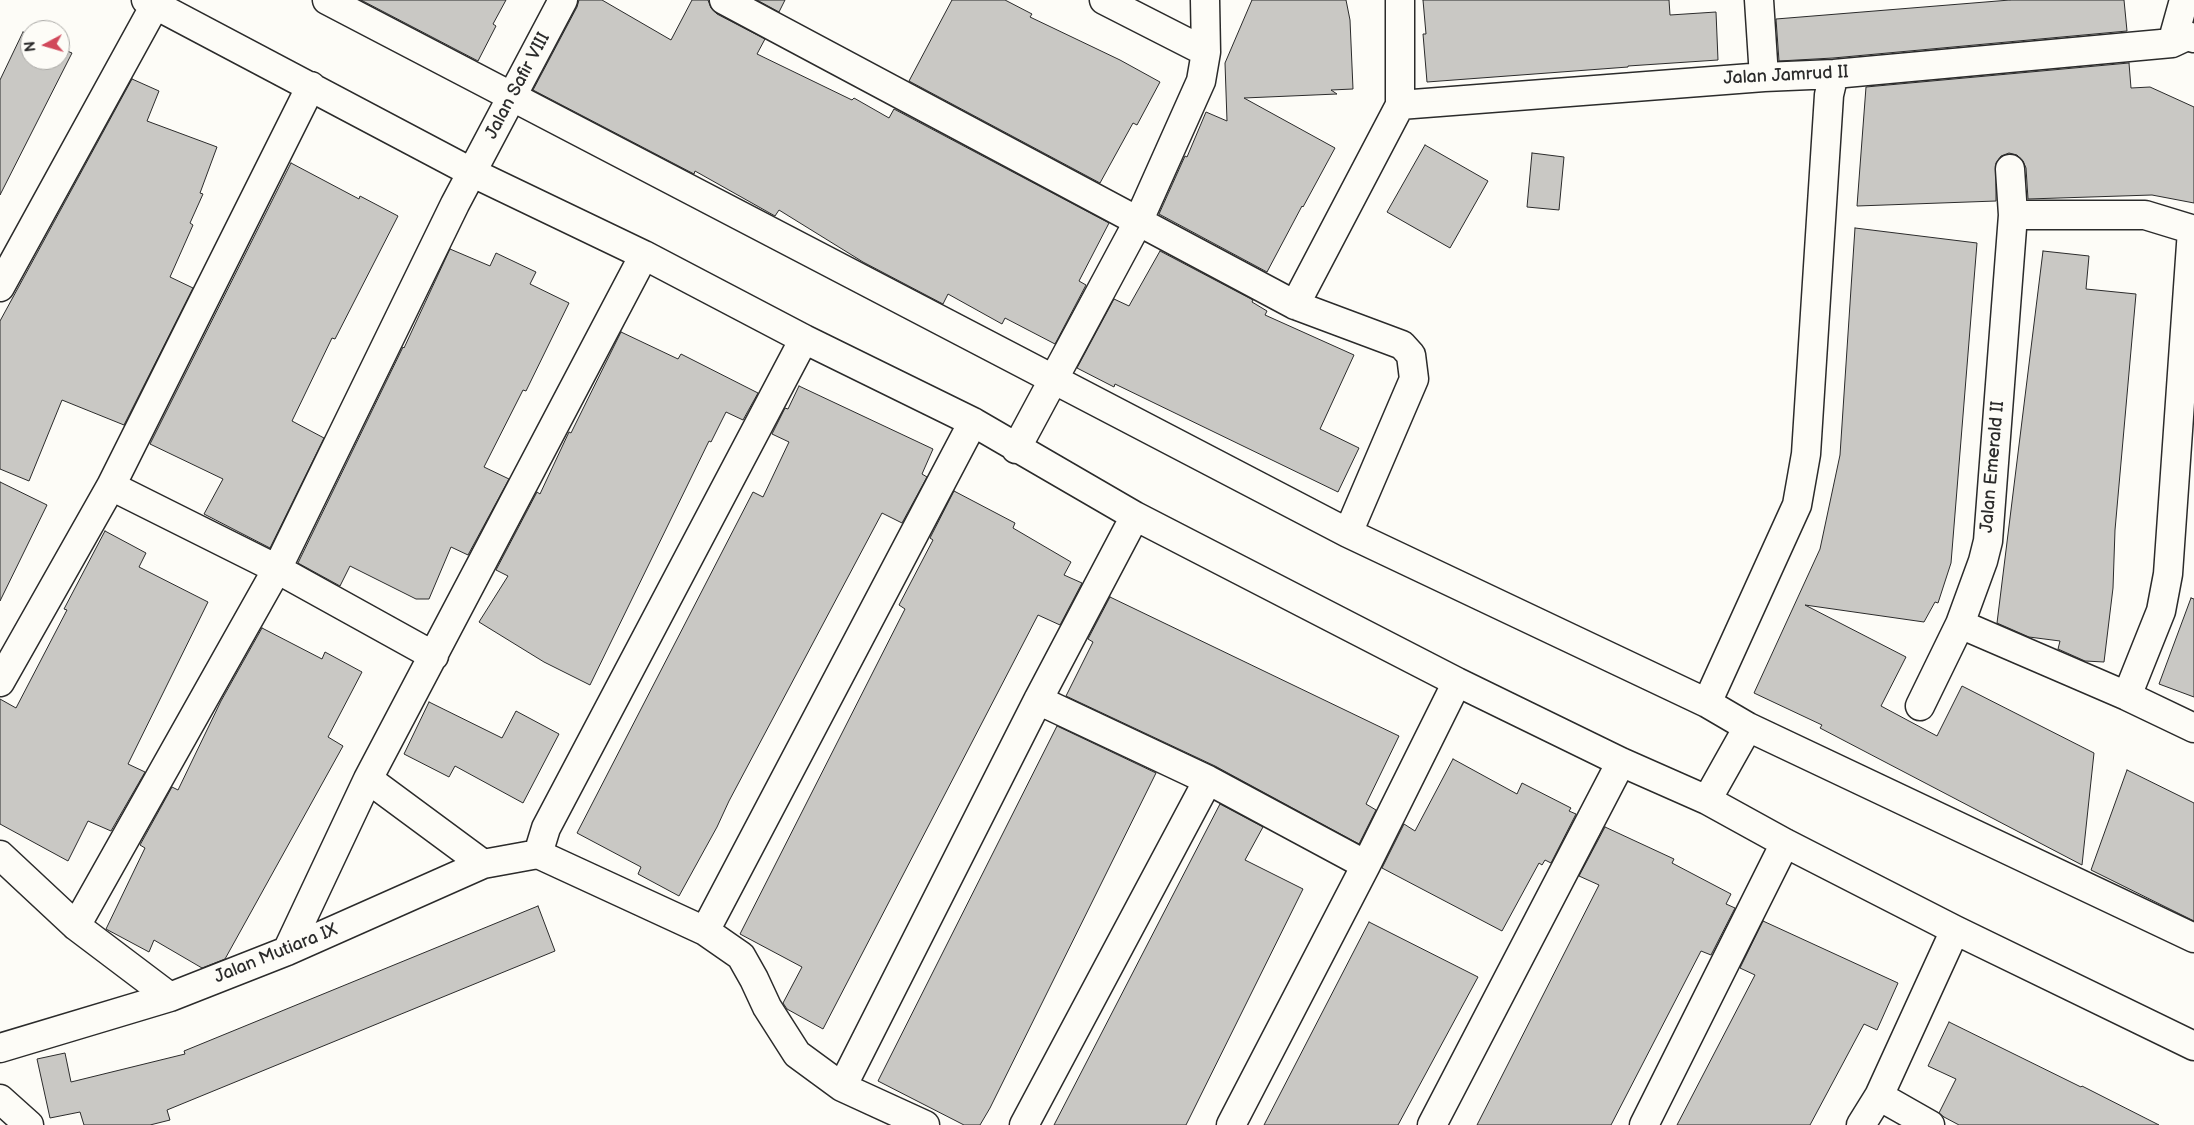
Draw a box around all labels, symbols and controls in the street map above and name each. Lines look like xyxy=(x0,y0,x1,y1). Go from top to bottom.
north arrow xyxy=(20,20,70,70)
street label: Jalan Safir VIII xyxy=(481,29,555,143)
text: N xyxy=(22,40,40,53)
street label: Jalan Jamrud II xyxy=(1723,62,1849,90)
street label: Jalan Emerald II xyxy=(1976,400,2010,534)
street label: Jalan Mutiara IX xyxy=(211,919,341,989)

